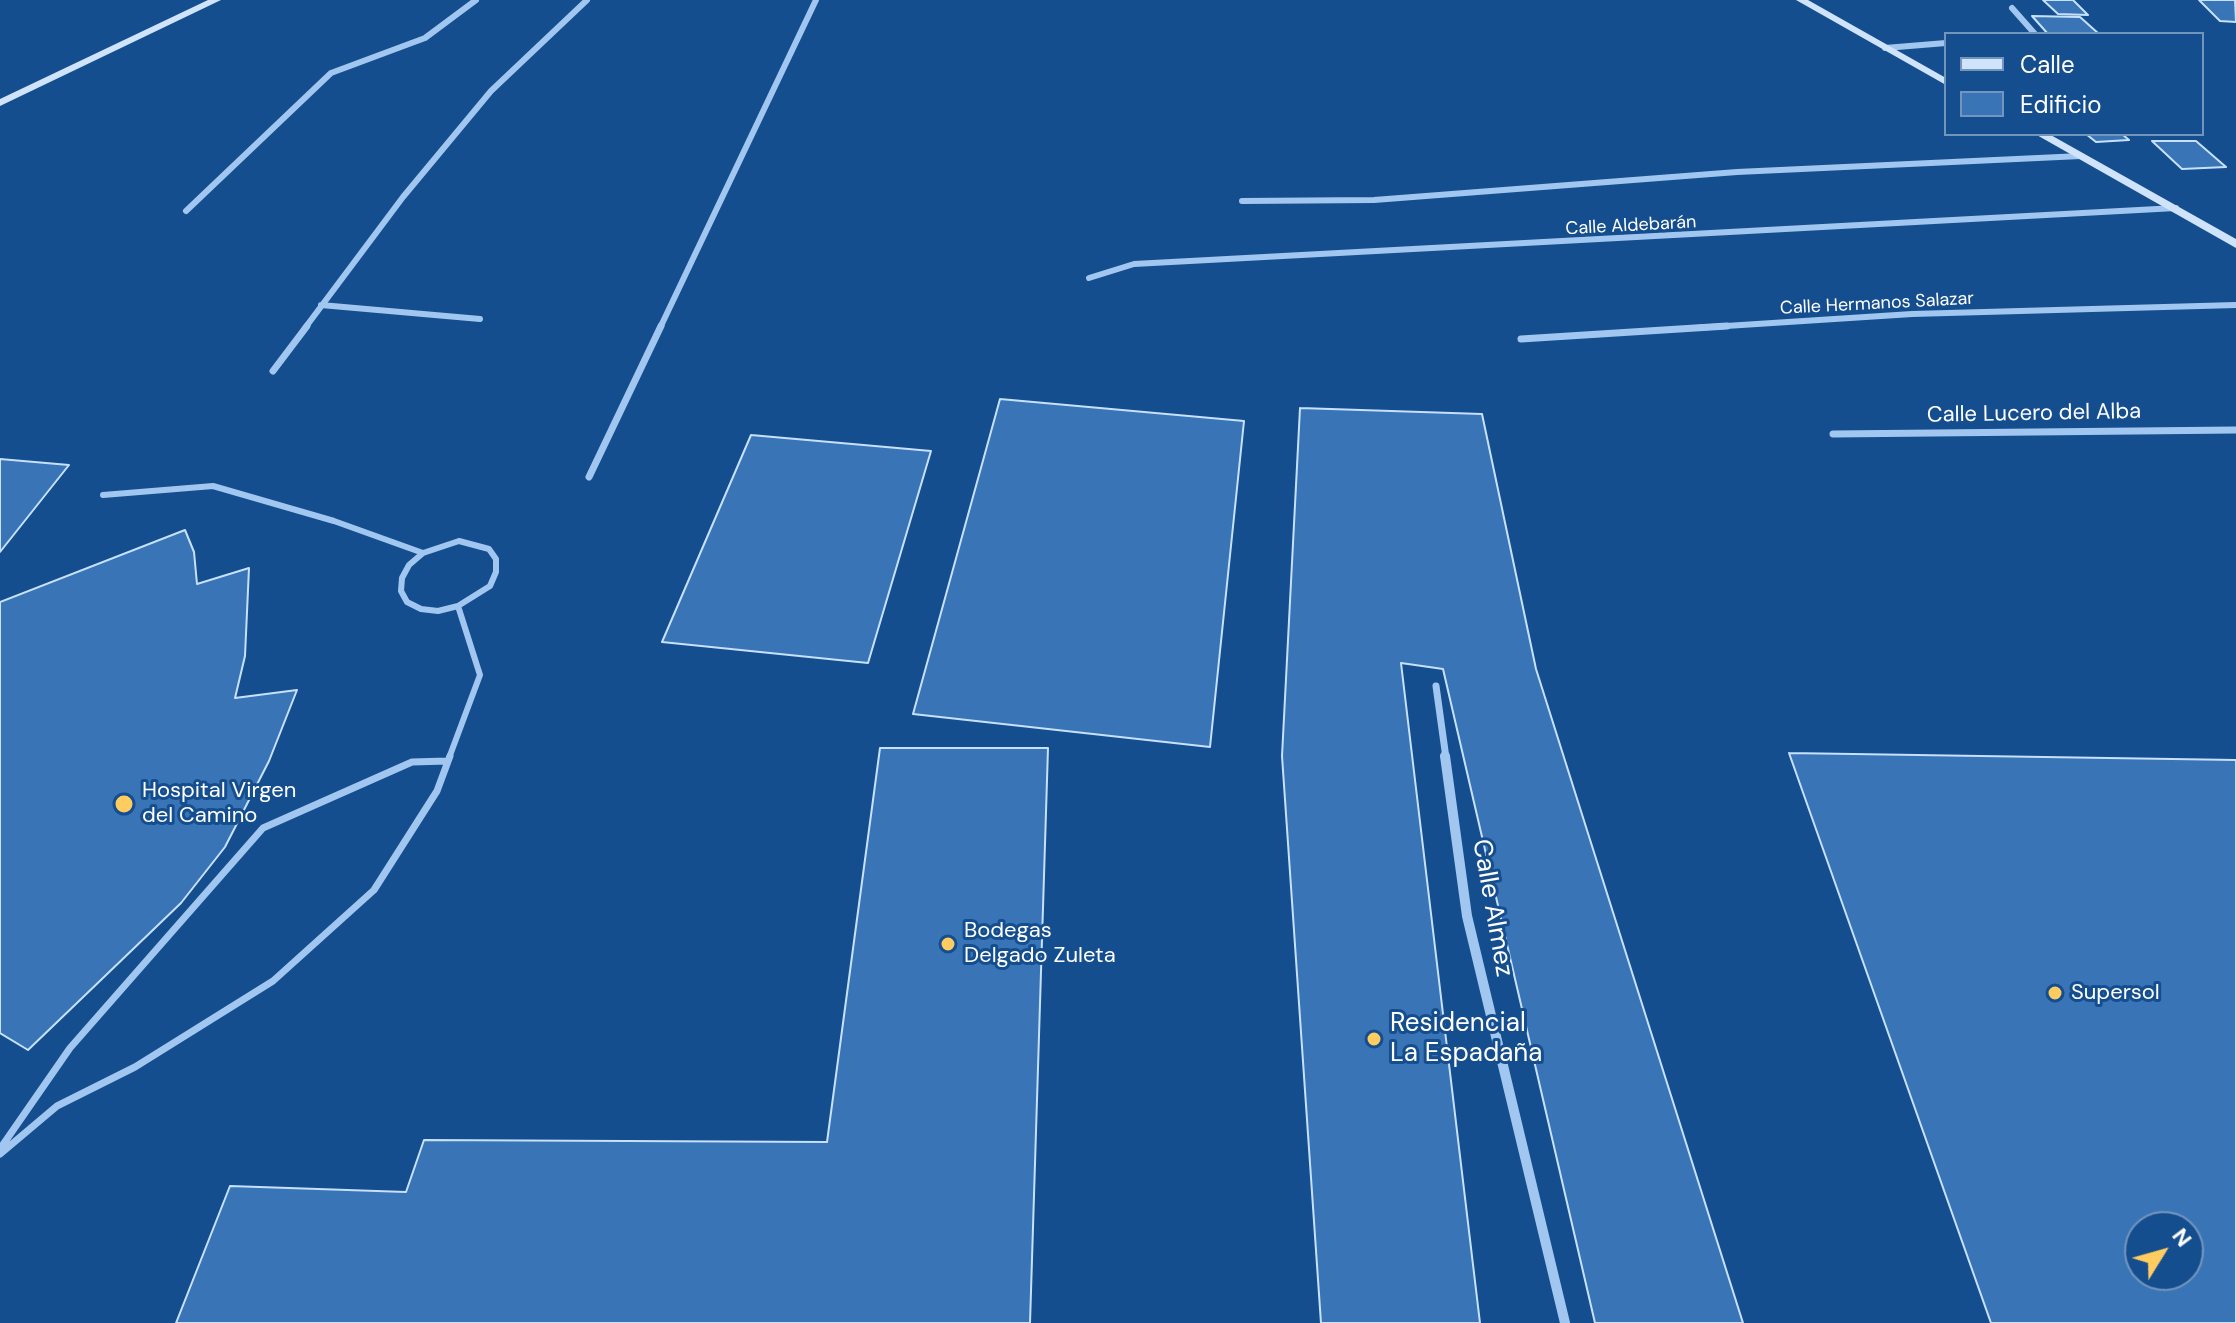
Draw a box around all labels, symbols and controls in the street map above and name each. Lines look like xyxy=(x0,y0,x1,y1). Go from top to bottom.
legend xyxy=(1944,32,2204,136)
text: Calle xyxy=(2020,49,2075,80)
text: Edificio xyxy=(2020,89,2102,120)
street label: Calle Aldebarán xyxy=(1565,212,1697,240)
street label: Calle Hermanos Salazar xyxy=(1779,288,1975,320)
street label: Calle Lucero del Alba xyxy=(1927,399,2141,429)
place label: Hospital Virgen del Camino xyxy=(142,778,296,830)
marker: Hospital Virgen del Camino xyxy=(113,793,135,815)
street label: Calle Almez xyxy=(1465,837,1519,979)
place label: Bodegas Delgado Zuleta xyxy=(964,918,1116,970)
marker: Bodegas Delgado Zuleta xyxy=(939,935,957,953)
place label: Supersol xyxy=(2071,980,2160,1006)
marker: Supersol xyxy=(2046,984,2064,1002)
place label: Residencial La Espadaña xyxy=(1390,1008,1542,1070)
marker: Residencial La Espadaña xyxy=(1365,1030,1383,1048)
north arrow xyxy=(2124,1211,2204,1291)
text: N xyxy=(2166,1222,2198,1253)

